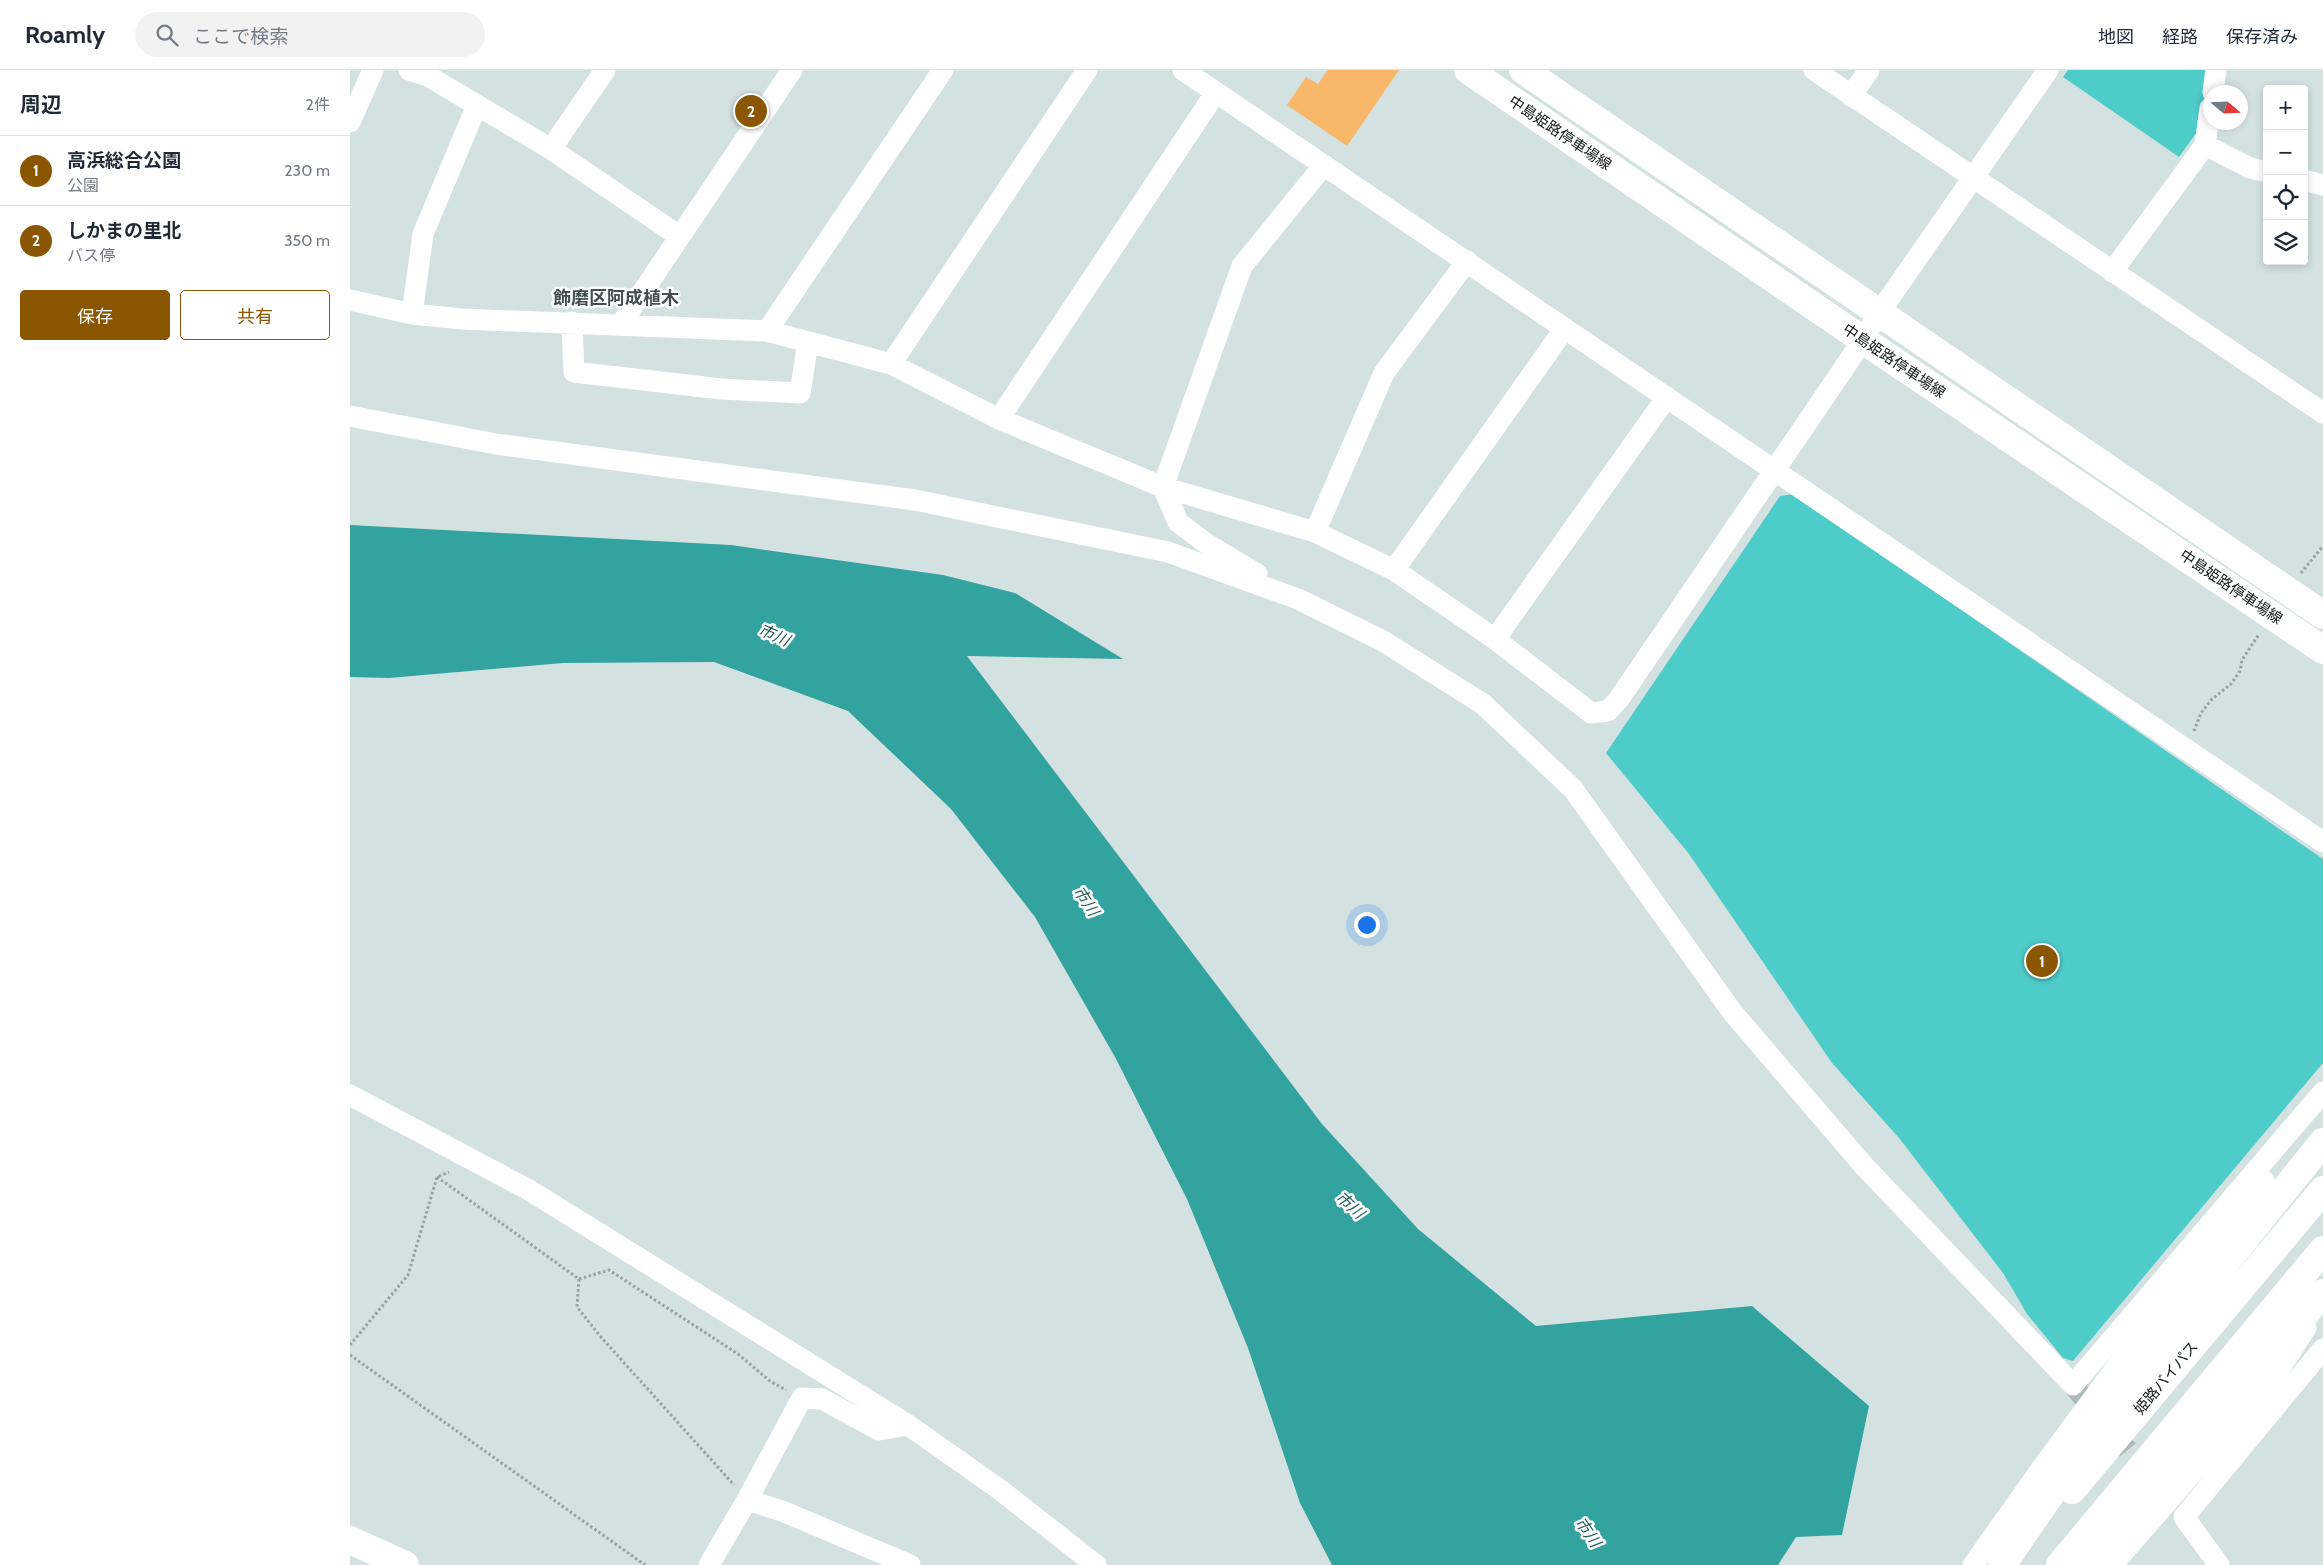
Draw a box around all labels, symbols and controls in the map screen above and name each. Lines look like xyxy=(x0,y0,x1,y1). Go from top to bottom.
search box xyxy=(135,12,485,57)
text: Roamly xyxy=(25,20,105,49)
icon: search xyxy=(153,21,181,49)
text: ここで検索 xyxy=(193,25,288,48)
text: 地図 xyxy=(2098,26,2134,48)
text: 経路 xyxy=(2162,26,2198,48)
text: 保存済み xyxy=(2226,26,2298,48)
north arrow xyxy=(2203,85,2248,130)
map controls xyxy=(2263,85,2308,265)
button: + xyxy=(2263,85,2308,130)
text: 周辺 xyxy=(20,92,62,117)
pin: 2 xyxy=(735,92,767,130)
street label: 中島姫路停車場線 xyxy=(1505,92,1615,174)
text: 2件 xyxy=(306,95,330,114)
button: − xyxy=(2263,130,2308,175)
text: 高浜総合公園 xyxy=(67,149,181,172)
text: 1 xyxy=(33,161,39,180)
text: 230 m xyxy=(284,161,330,180)
button: locate xyxy=(2263,175,2308,220)
text: 公園 xyxy=(67,176,99,195)
text: しかまの里北 xyxy=(67,219,181,242)
button: layers xyxy=(2263,220,2308,265)
text: 2 xyxy=(32,231,40,250)
text: 350 m xyxy=(284,231,330,250)
text: バス停 xyxy=(67,246,115,265)
district label: 飾磨区阿成植木 xyxy=(553,287,679,309)
button: 保存 xyxy=(20,290,170,340)
button: 共有 xyxy=(180,290,330,340)
street label: 中島姫路停車場線 xyxy=(1839,320,1949,402)
street label: 中島姫路停車場線 xyxy=(2176,546,2286,628)
water label: 市川 xyxy=(756,620,794,651)
water label: 市川 xyxy=(1069,882,1104,921)
your location xyxy=(1354,912,1380,938)
pin: 1 xyxy=(2026,942,2058,980)
water label: 市川 xyxy=(1332,1187,1370,1224)
street label: 姫路バイパス xyxy=(2130,1338,2202,1418)
water label: 市川 xyxy=(1571,1513,1606,1552)

